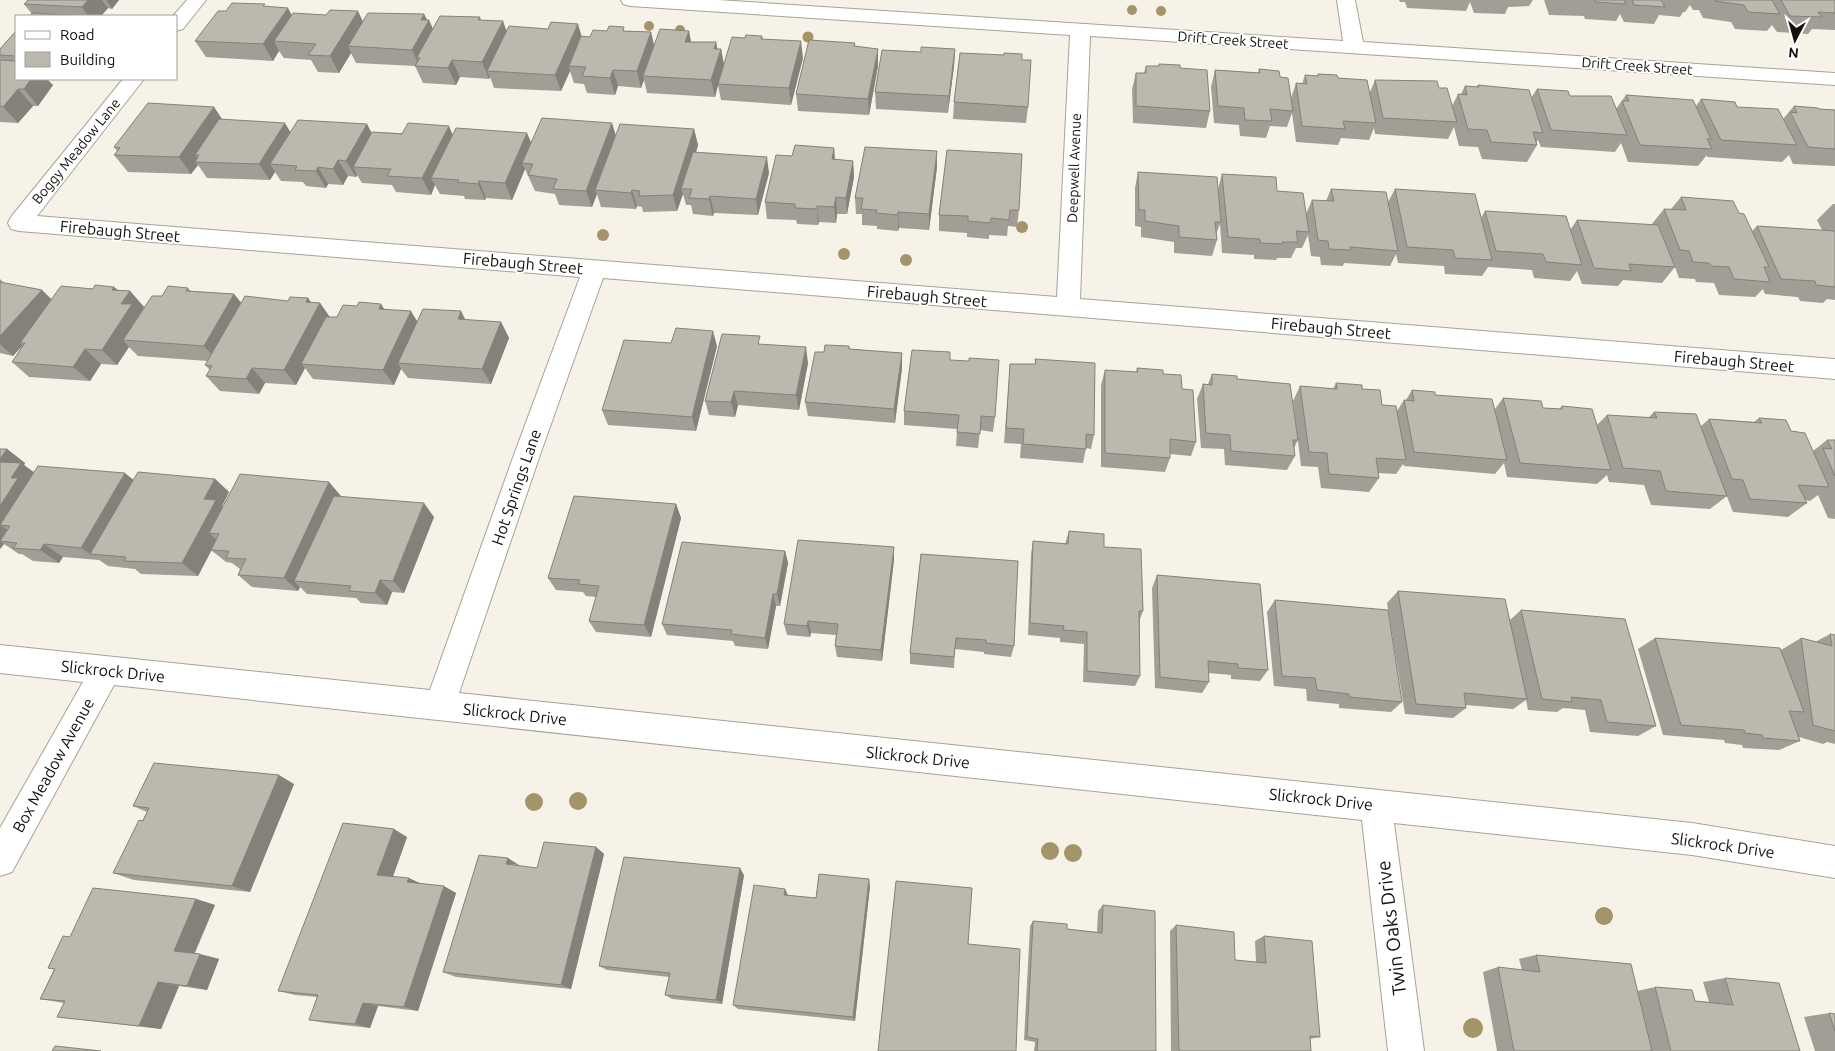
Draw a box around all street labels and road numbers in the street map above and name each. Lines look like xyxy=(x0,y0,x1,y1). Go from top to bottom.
street label: Drift Creek Street xyxy=(1177,28,1290,52)
street label: Drift Creek Street xyxy=(1581,54,1694,78)
street label: Boggy Meadow Lane xyxy=(29,95,123,207)
street label: Deepwell Avenue xyxy=(1064,113,1084,223)
street label: Firebaugh Street xyxy=(59,217,182,245)
street label: Firebaugh Street xyxy=(462,249,585,277)
street label: Firebaugh Street xyxy=(866,282,989,310)
street label: Firebaugh Street xyxy=(1270,314,1393,342)
street label: Firebaugh Street xyxy=(1673,347,1796,375)
street label: Hot Springs Lane xyxy=(488,427,544,547)
street label: Slickrock Drive xyxy=(60,657,166,685)
street label: Box Meadow Avenue xyxy=(9,695,97,835)
street label: Slickrock Drive xyxy=(462,700,568,728)
street label: Slickrock Drive xyxy=(865,743,971,771)
street label: Slickrock Drive xyxy=(1268,785,1374,813)
street label: Slickrock Drive xyxy=(1670,829,1776,861)
street label: Twin Oaks Drive xyxy=(1372,859,1410,997)

